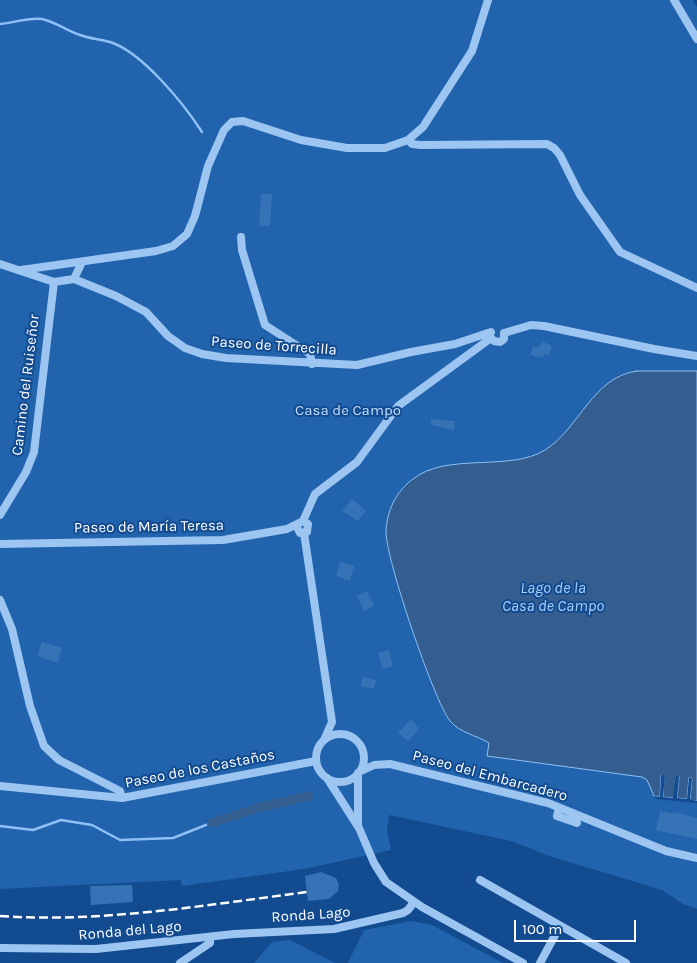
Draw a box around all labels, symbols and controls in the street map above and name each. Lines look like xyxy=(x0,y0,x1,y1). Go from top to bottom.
street label: Camino del Ruiseñor xyxy=(8,313,44,457)
street label: Paseo de Torrecilla xyxy=(211,333,337,359)
park label: Casa de Campo xyxy=(295,402,401,420)
street label: Paseo de María Teresa xyxy=(74,517,224,537)
water label: Lago de la Casa de Campo xyxy=(502,578,604,616)
street label: Paseo de los Castaños xyxy=(124,746,276,792)
street label: Paseo del Embarcadero xyxy=(411,747,569,805)
street label: Ronda Lago xyxy=(271,903,351,927)
scale bar xyxy=(517,910,640,942)
street label: Ronda del Lago xyxy=(78,918,182,944)
text: 100 m xyxy=(522,920,562,938)

